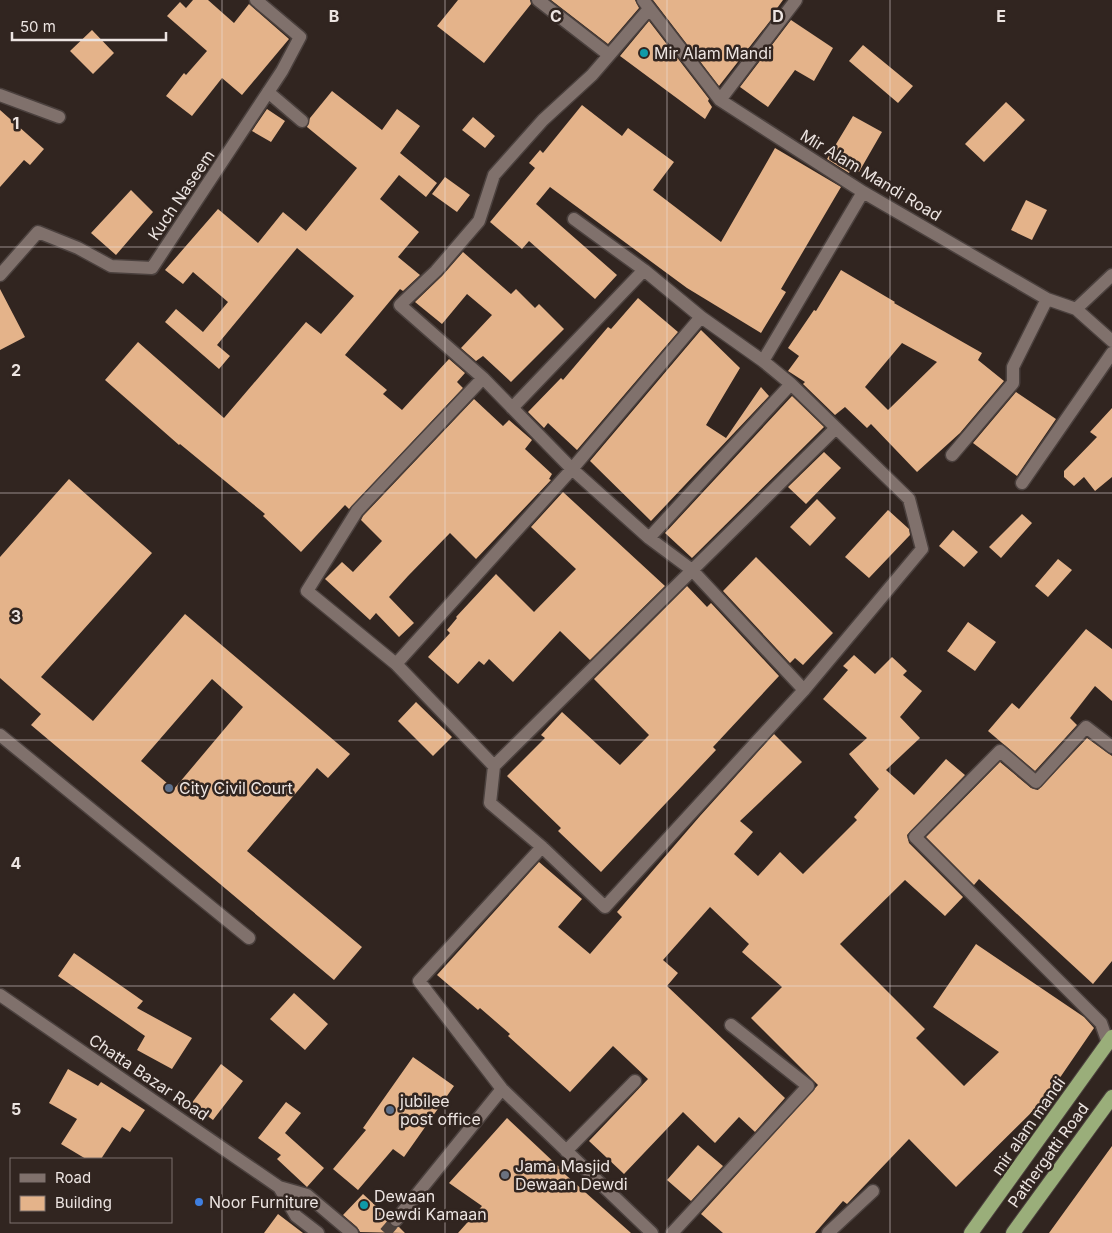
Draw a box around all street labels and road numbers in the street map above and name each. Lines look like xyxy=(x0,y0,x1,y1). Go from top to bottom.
street label: Mir Alam Mandi Road xyxy=(797,125,945,225)
street label: Kuch Naseem xyxy=(143,146,219,244)
street label: Chatta Bazar Road xyxy=(85,1030,213,1124)
street label: mir alam mandi xyxy=(987,1073,1069,1179)
street label: Pathergatti Road xyxy=(1003,1099,1093,1211)

